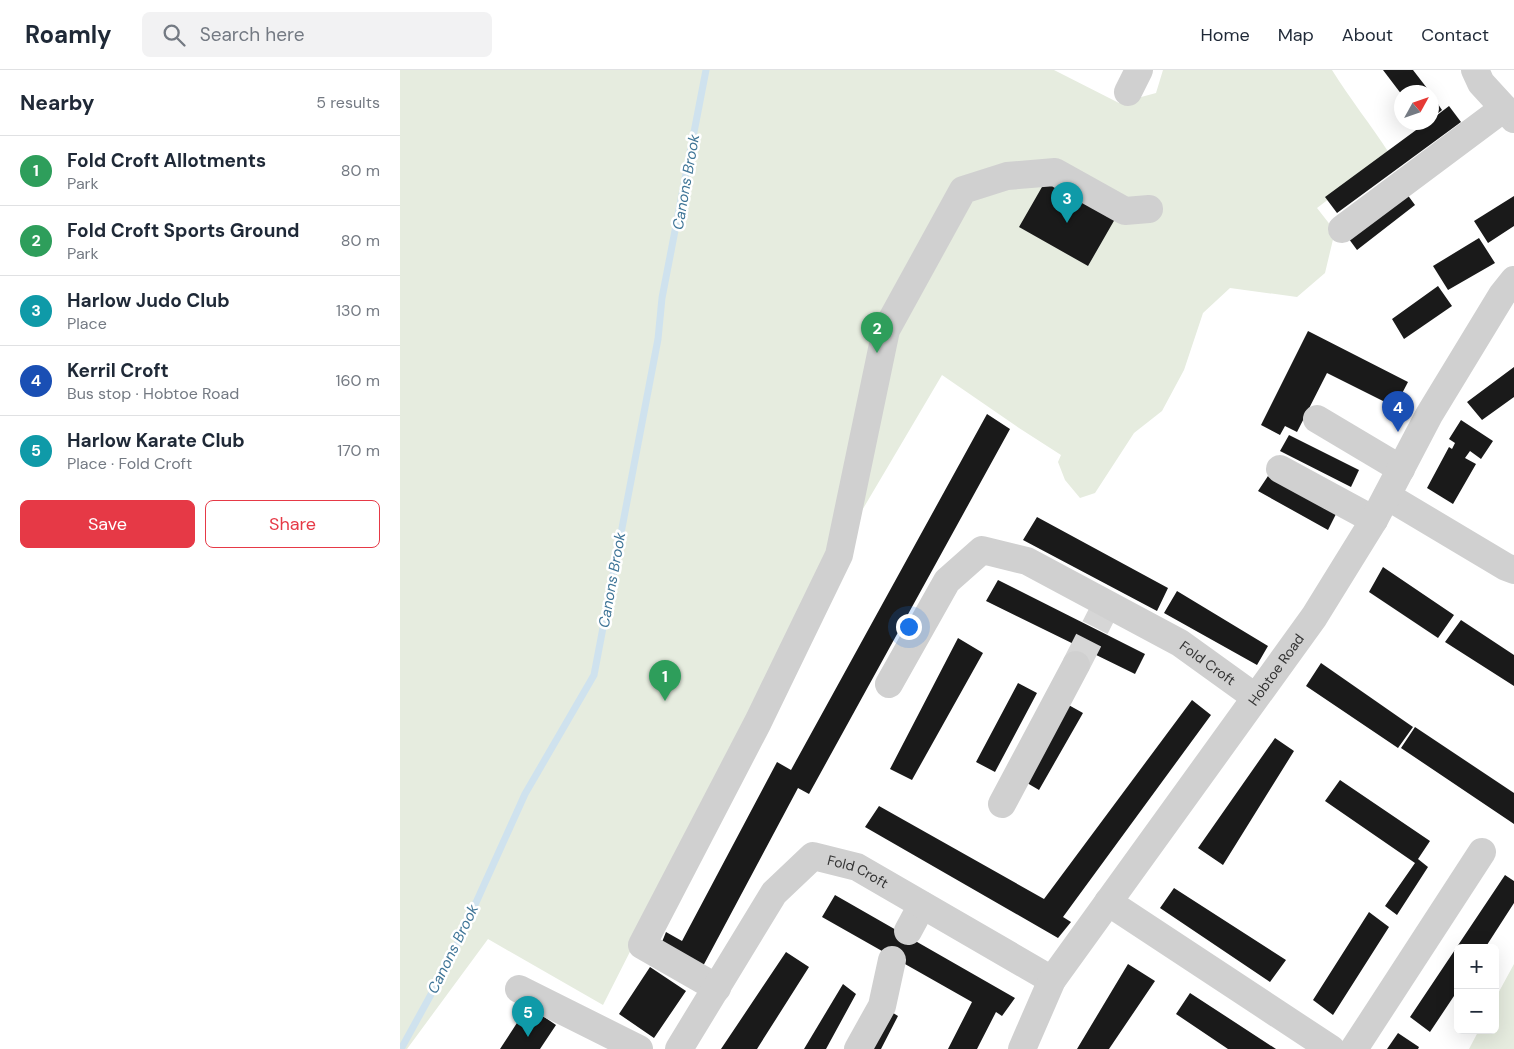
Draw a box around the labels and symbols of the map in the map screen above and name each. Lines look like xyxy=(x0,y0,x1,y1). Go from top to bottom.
north arrow xyxy=(1394,85,1439,130)
water label: Canons Brook xyxy=(668,132,704,231)
pin: 3 xyxy=(1051,182,1083,223)
pin: 2 xyxy=(861,312,893,353)
pin: 4 xyxy=(1382,391,1414,432)
water label: Canons Brook xyxy=(594,530,630,629)
your location xyxy=(896,614,922,640)
street label: Hobtoe Road xyxy=(1244,630,1308,709)
street label: Fold Croft xyxy=(1176,637,1239,689)
pin: 1 xyxy=(649,660,681,701)
street label: Fold Croft xyxy=(826,851,891,892)
water label: Canons Brook xyxy=(423,901,483,997)
pin: 5 xyxy=(512,996,544,1037)

